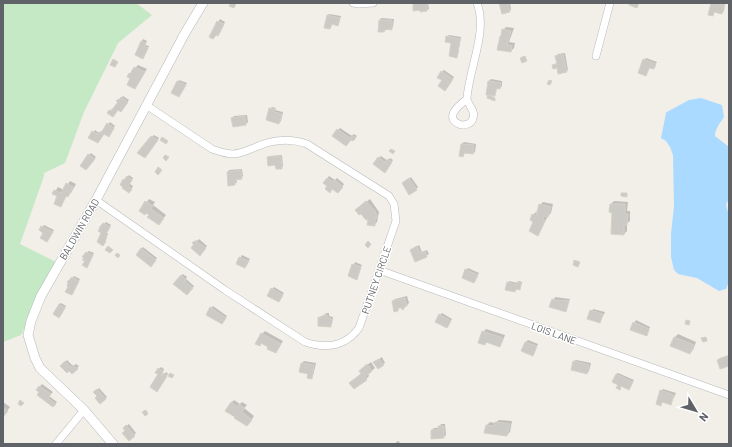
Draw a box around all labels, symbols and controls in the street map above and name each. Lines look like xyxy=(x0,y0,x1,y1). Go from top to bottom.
street label: BALDWIN ROAD xyxy=(57,196,101,262)
street label: PUTNEY CIRCLE xyxy=(359,244,393,316)
street label: LOIS LANE xyxy=(530,319,578,347)
north arrow xyxy=(676,391,716,431)
text: N xyxy=(697,411,712,424)

